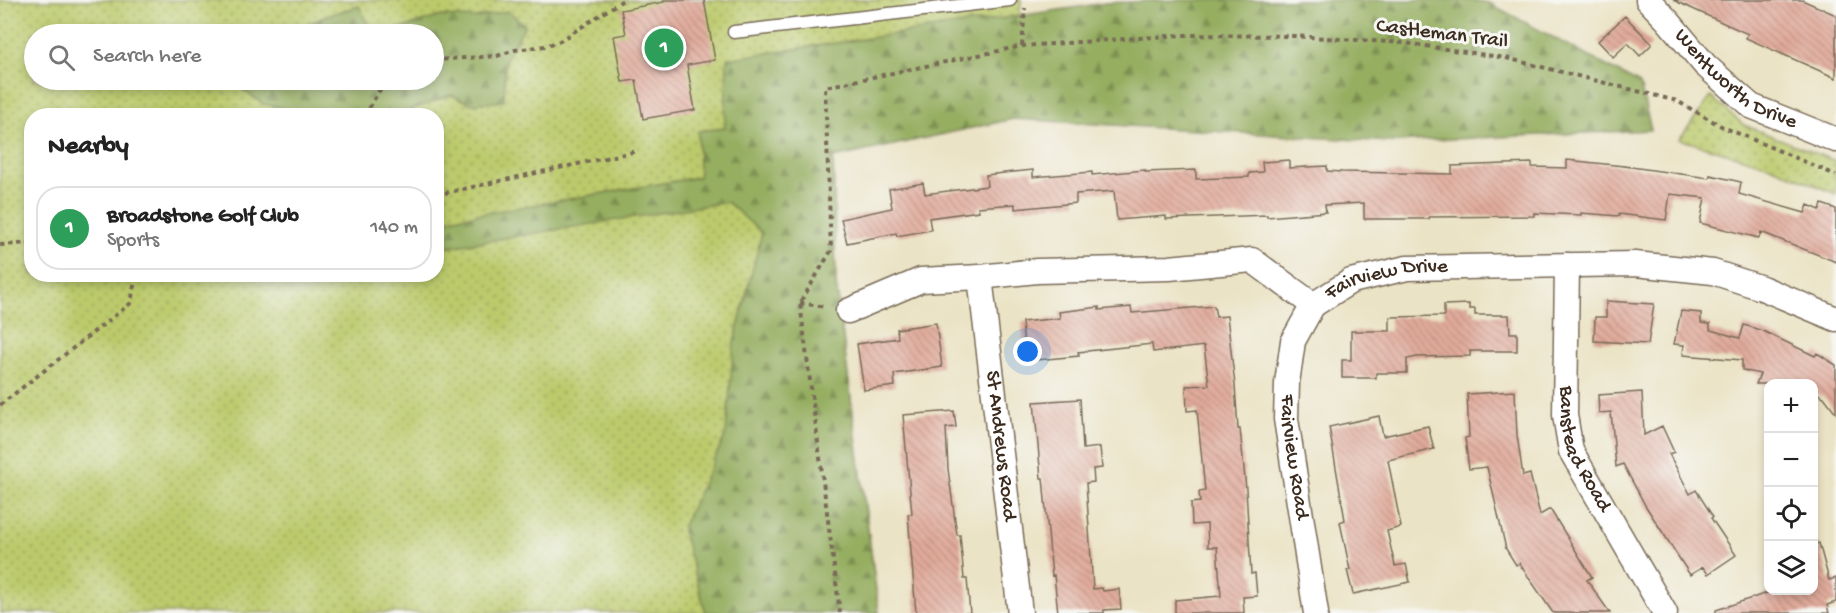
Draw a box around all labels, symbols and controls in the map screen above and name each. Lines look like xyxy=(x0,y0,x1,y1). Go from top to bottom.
street label: Castleman Trail xyxy=(1375,15,1509,55)
search box xyxy=(24,24,444,90)
street label: Wentworth Drive xyxy=(1668,24,1801,136)
pin: 1 xyxy=(644,26,684,70)
icon: search xyxy=(45,41,78,74)
text: Search here xyxy=(93,44,201,70)
text: Nearby xyxy=(48,132,129,163)
text: Broadstone Golf Club xyxy=(107,204,299,230)
text: 1 xyxy=(65,217,74,240)
text: 140 m xyxy=(370,217,418,240)
text: Sports xyxy=(107,230,159,253)
street label: Fairview Drive xyxy=(1320,255,1449,307)
your location xyxy=(1013,337,1042,366)
street label: St Andrews Road xyxy=(979,369,1022,524)
map controls xyxy=(1764,379,1818,595)
button: + xyxy=(1764,379,1818,433)
street label: Banstead Road xyxy=(1552,385,1617,518)
street label: Fairview Road xyxy=(1273,393,1314,523)
button: − xyxy=(1764,433,1818,487)
button: locate xyxy=(1764,487,1818,541)
button: layers xyxy=(1764,541,1818,595)

